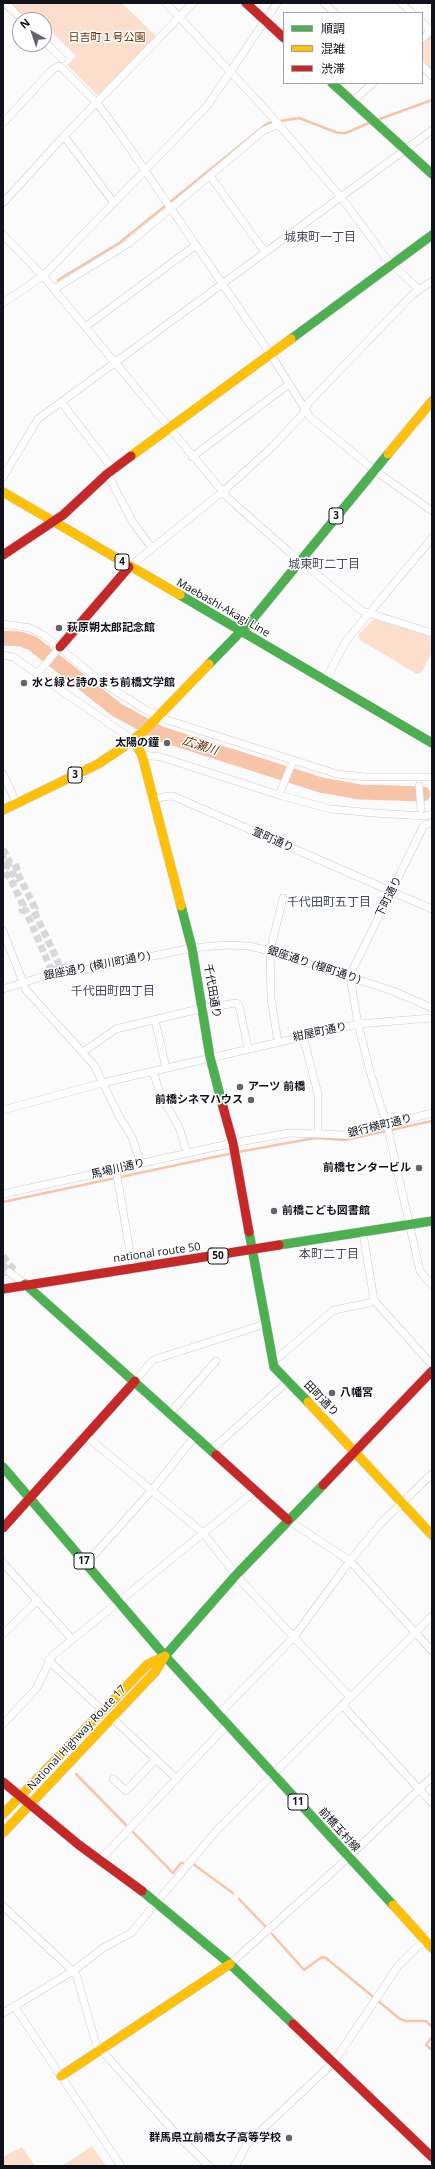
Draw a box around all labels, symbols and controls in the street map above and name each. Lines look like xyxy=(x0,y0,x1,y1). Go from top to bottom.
north arrow xyxy=(12,12,52,52)
legend xyxy=(283,12,423,84)
text: N xyxy=(16,15,33,32)
text: 順調 xyxy=(321,20,345,37)
park label: 日吉町１号公園 xyxy=(69,31,145,45)
text: 混雑 xyxy=(321,40,345,57)
text: 渋滞 xyxy=(321,60,345,77)
district label: 城東町一丁目 xyxy=(284,231,356,245)
road number: 3 xyxy=(329,508,343,524)
road number: 4 xyxy=(115,554,129,570)
district label: 城東町二丁目 xyxy=(288,558,360,572)
street label: Maebashi-Akagi Line xyxy=(174,576,272,640)
place label: 萩原朔太郎記念館 xyxy=(67,621,155,635)
marker: 萩原朔太郎記念館 xyxy=(54,623,64,633)
place label: 水と緑と詩のまち前橋文学館 xyxy=(32,676,175,690)
marker: 水と緑と詩のまち前橋文学館 xyxy=(19,678,29,688)
water label: 広瀬川 xyxy=(181,734,219,758)
place label: 太陽の鐘 xyxy=(115,736,159,750)
marker: 太陽の鐘 xyxy=(162,738,172,748)
road number: 3 xyxy=(68,767,82,783)
street label: 萱町通り xyxy=(250,825,296,855)
street label: 下町通り xyxy=(373,874,405,920)
district label: 千代田町五丁目 xyxy=(287,896,371,910)
street label: 銀座通り (榎町通り) xyxy=(266,944,362,986)
street label: 銀座通り (横川町通り) xyxy=(43,949,151,983)
street label: 千代田通り xyxy=(201,963,223,1019)
district label: 千代田町四丁目 xyxy=(71,985,155,999)
street label: 紺屋町通り xyxy=(292,1020,348,1044)
place label: アーツ 前橋 xyxy=(248,1080,305,1094)
marker: アーツ 前橋 xyxy=(235,1082,245,1092)
place label: 前橋シネマハウス xyxy=(155,1093,243,1107)
marker: 前橋シネマハウス xyxy=(246,1095,256,1105)
street label: 銀行横町通り xyxy=(346,1112,414,1140)
street label: 馬場川通り xyxy=(90,1156,146,1182)
place label: 前橋センタービル xyxy=(323,1161,411,1175)
marker: 前橋センタービル xyxy=(414,1163,424,1173)
place label: 前橋こども図書館 xyxy=(282,1204,370,1218)
marker: 前橋こども図書館 xyxy=(269,1206,279,1216)
street label: national route 50 xyxy=(112,1240,202,1266)
road number: 50 xyxy=(208,1248,228,1264)
district label: 本町二丁目 xyxy=(299,1248,359,1262)
street label: 田町通り xyxy=(301,1379,341,1419)
place label: 八幡宮 xyxy=(340,1386,373,1400)
marker: 八幡宮 xyxy=(327,1388,337,1398)
road number: 17 xyxy=(74,1553,94,1569)
street label: National Highway Route 17 xyxy=(25,1683,129,1793)
road number: 11 xyxy=(288,1794,308,1810)
street label: 前橋玉村線 xyxy=(316,1805,362,1855)
place label: 群馬県立前橋女子高等学校 xyxy=(149,2131,281,2145)
marker: 群馬県立前橋女子高等学校 xyxy=(284,2133,294,2143)

